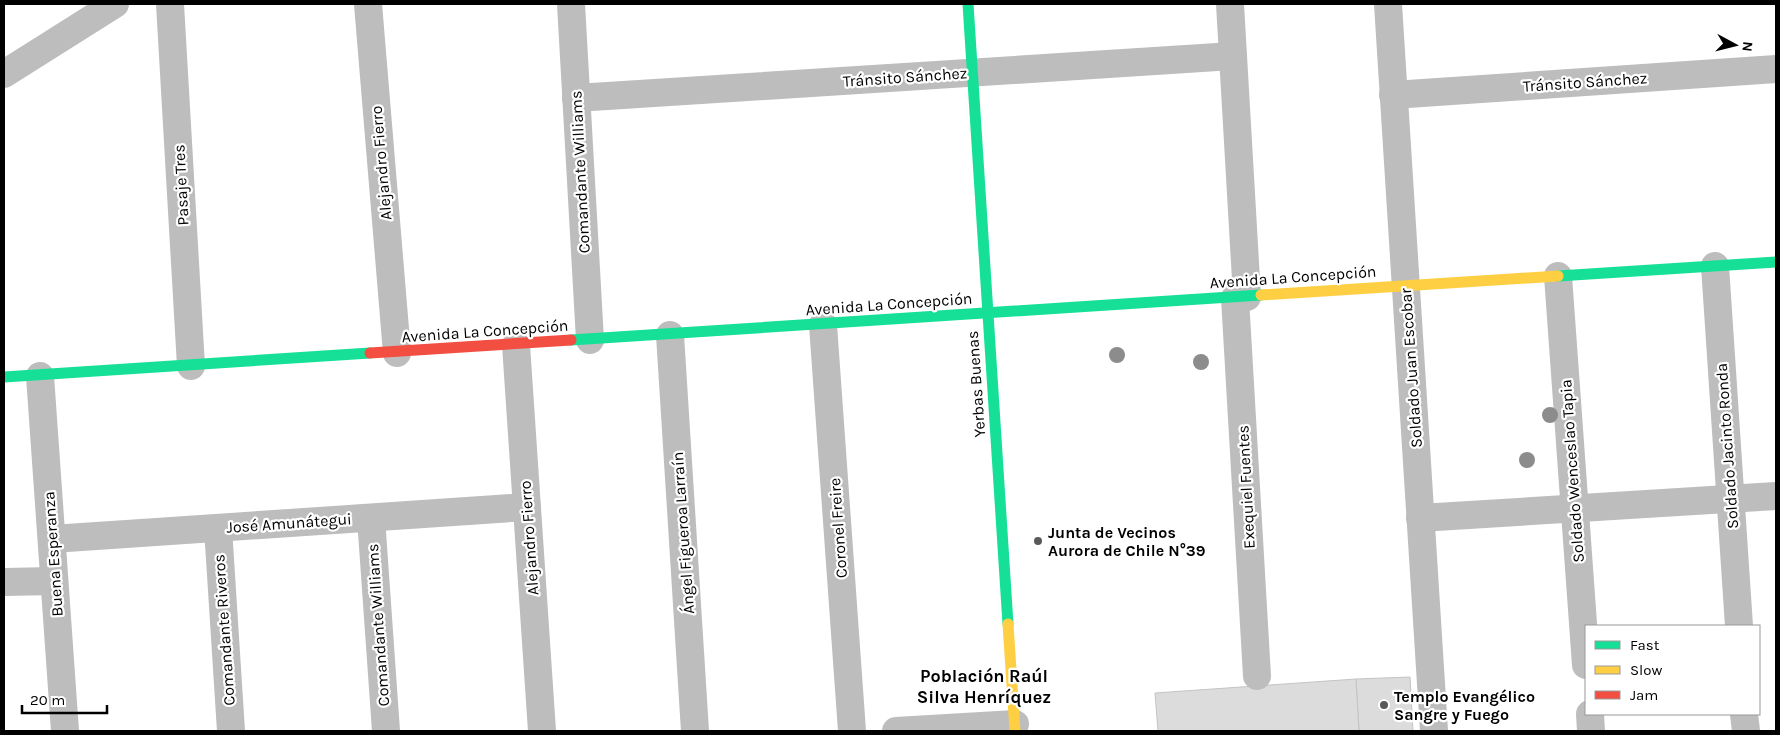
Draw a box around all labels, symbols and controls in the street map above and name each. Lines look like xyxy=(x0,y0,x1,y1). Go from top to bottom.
north arrow xyxy=(1710,20,1760,70)
text: N xyxy=(1738,41,1756,53)
street label: Tránsito Sánchez xyxy=(842,63,968,91)
street label: Tránsito Sánchez xyxy=(1522,68,1648,96)
street label: Comandante Williams xyxy=(566,90,594,254)
street label: Alejandro Fierro xyxy=(367,105,395,221)
street label: Pasaje Tres xyxy=(169,144,193,226)
street label: Avenida La Concepción xyxy=(1209,262,1377,292)
street label: Soldado Juan Escobar xyxy=(1396,287,1426,449)
street label: Avenida La Concepción xyxy=(805,289,973,319)
street label: Avenida La Concepción xyxy=(401,316,569,346)
street label: Yerbas Buenas xyxy=(963,330,989,438)
street label: Soldado Jacinto Ronda xyxy=(1712,362,1742,530)
street label: Soldado Wenceslao Tapia xyxy=(1556,379,1588,563)
street label: Exequiel Fuentes xyxy=(1233,425,1259,549)
street label: Ángel Figueroa Larraín xyxy=(668,451,698,615)
street label: Coronel Freire xyxy=(825,477,851,579)
street label: Alejandro Fierro xyxy=(516,480,542,596)
street label: Buena Esperanza xyxy=(39,491,67,617)
street label: José Amunátegui xyxy=(226,509,352,537)
place label: Junta de Vecinos Aurora de Chile N°39 xyxy=(1048,523,1206,560)
marker: Junta de Vecinos Aurora de Chile N°39 xyxy=(1032,535,1044,547)
street label: Comandante Williams xyxy=(363,543,393,707)
street label: Comandante Riveros xyxy=(209,554,239,706)
legend xyxy=(1585,625,1760,715)
text: Fast xyxy=(1630,636,1660,654)
text: Slow xyxy=(1630,661,1662,679)
district label: Población Raúl Silva Henríquez xyxy=(917,665,1051,708)
scale bar xyxy=(22,682,108,714)
text: Jam xyxy=(1630,686,1658,704)
place label: Templo Evangélico Sangre y Fuego xyxy=(1394,687,1535,724)
text: 20 m xyxy=(30,691,65,709)
marker: Templo Evangélico Sangre y Fuego xyxy=(1378,699,1390,711)

